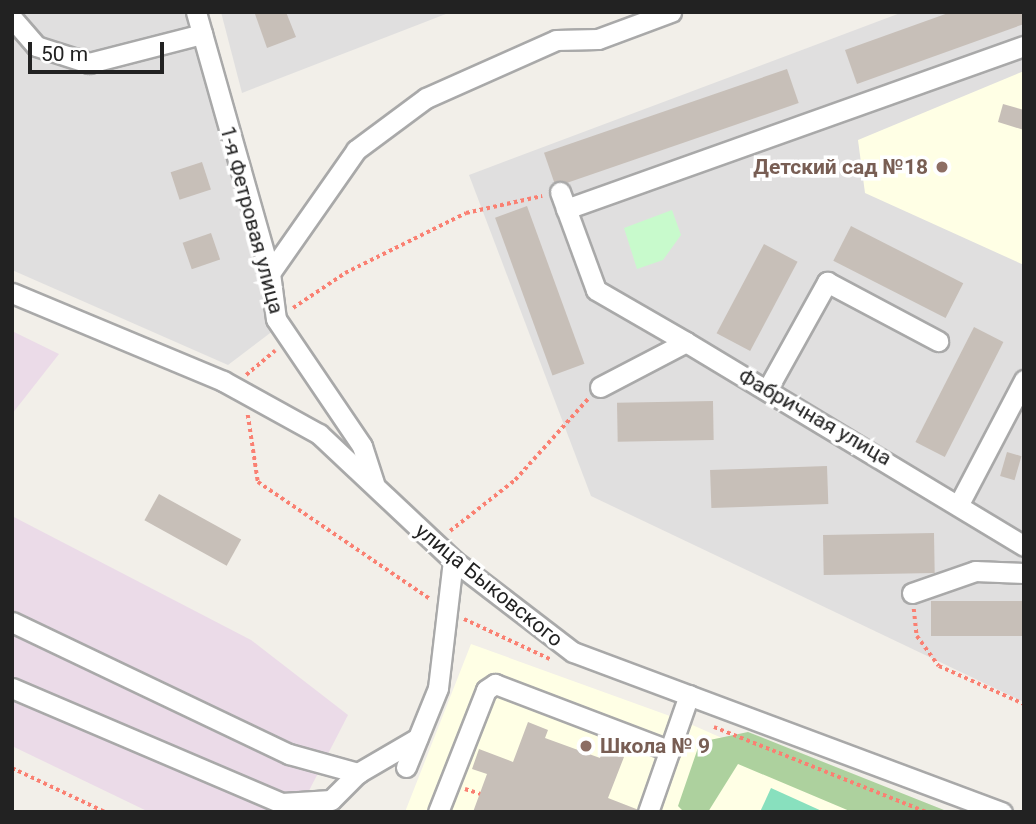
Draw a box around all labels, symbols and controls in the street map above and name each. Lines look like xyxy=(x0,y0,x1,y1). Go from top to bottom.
scale bar xyxy=(32,28,168,72)
text: 50 m xyxy=(41,42,88,66)
street label: 1-я Фетровая улица xyxy=(215,123,289,317)
place label: Детский сад №18 xyxy=(753,154,928,180)
marker: Детский сад №18 xyxy=(934,159,950,175)
street label: Фабричная улица xyxy=(734,363,896,471)
street label: улица Быковского xyxy=(410,518,568,652)
place label: Школа № 9 xyxy=(600,733,710,759)
marker: Школа № 9 xyxy=(578,738,594,754)

